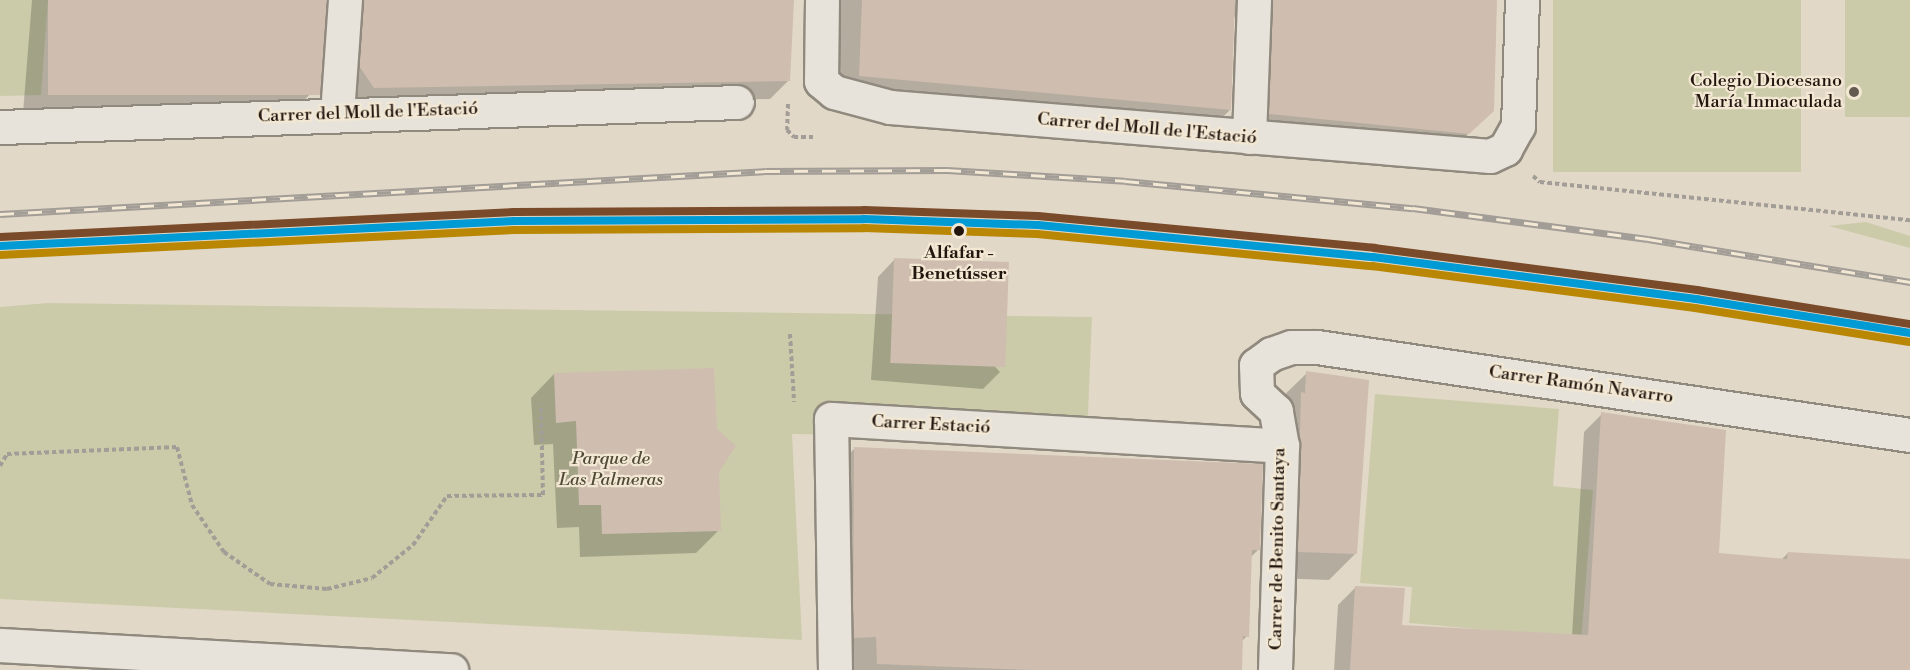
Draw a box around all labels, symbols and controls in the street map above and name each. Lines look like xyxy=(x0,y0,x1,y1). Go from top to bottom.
place label: Colegio Diocesano María Inmaculada xyxy=(1690,71,1842,113)
marker: Colegio Diocesano María Inmaculada xyxy=(1847,85,1861,99)
street label: Carrer del Moll de l'Estació xyxy=(258,98,478,128)
street label: Carrer del Moll de l'Estació xyxy=(1036,109,1258,149)
marker: Alfafar - Benetússer xyxy=(950,222,968,240)
place label: Alfafar - Benetússer xyxy=(911,243,1007,286)
street label: Carrer Ramón Navarro xyxy=(1487,361,1675,409)
street label: Carrer Estació xyxy=(871,411,991,439)
street label: Carrer de Benito Santaya xyxy=(1265,448,1291,650)
park label: Parque de Las Palmeras xyxy=(559,449,663,492)

